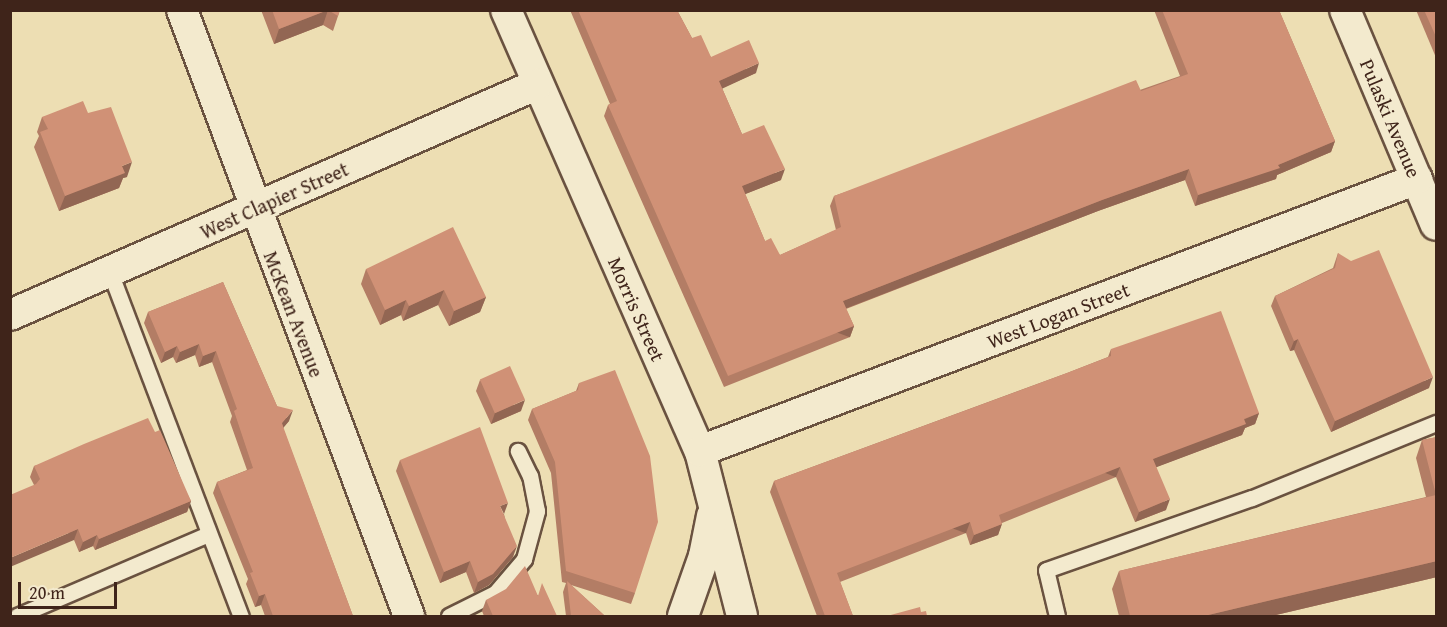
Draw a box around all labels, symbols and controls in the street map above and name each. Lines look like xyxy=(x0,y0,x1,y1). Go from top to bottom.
street label: Pulaski Avenue xyxy=(1355,55,1427,181)
street label: West Clapier Street xyxy=(196,157,352,243)
street label: McKean Avenue xyxy=(259,248,329,380)
street label: Morris Street xyxy=(603,253,671,365)
street label: West Logan Street xyxy=(983,277,1133,353)
scale bar xyxy=(21,570,120,608)
text: 20 m xyxy=(29,579,65,606)

